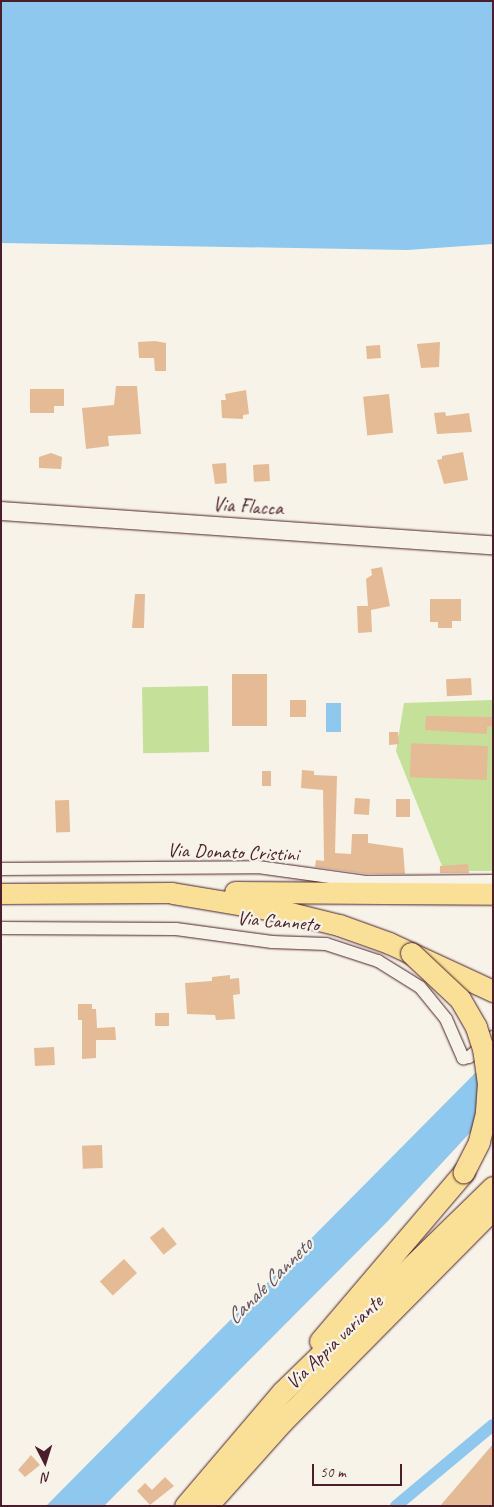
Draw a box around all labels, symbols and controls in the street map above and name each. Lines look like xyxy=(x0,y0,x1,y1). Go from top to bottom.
street label: Via Flacca xyxy=(212,492,284,520)
street label: Via Donato Cristini xyxy=(167,838,299,866)
street label: Via Canneto xyxy=(236,905,320,937)
water label: Canale Canneto xyxy=(221,1233,317,1329)
street label: Via Appia variante xyxy=(281,1290,387,1394)
north arrow xyxy=(20,1437,70,1487)
scale bar xyxy=(314,1454,404,1486)
text: 50 m xyxy=(320,1463,346,1482)
text: N xyxy=(41,1469,51,1486)

